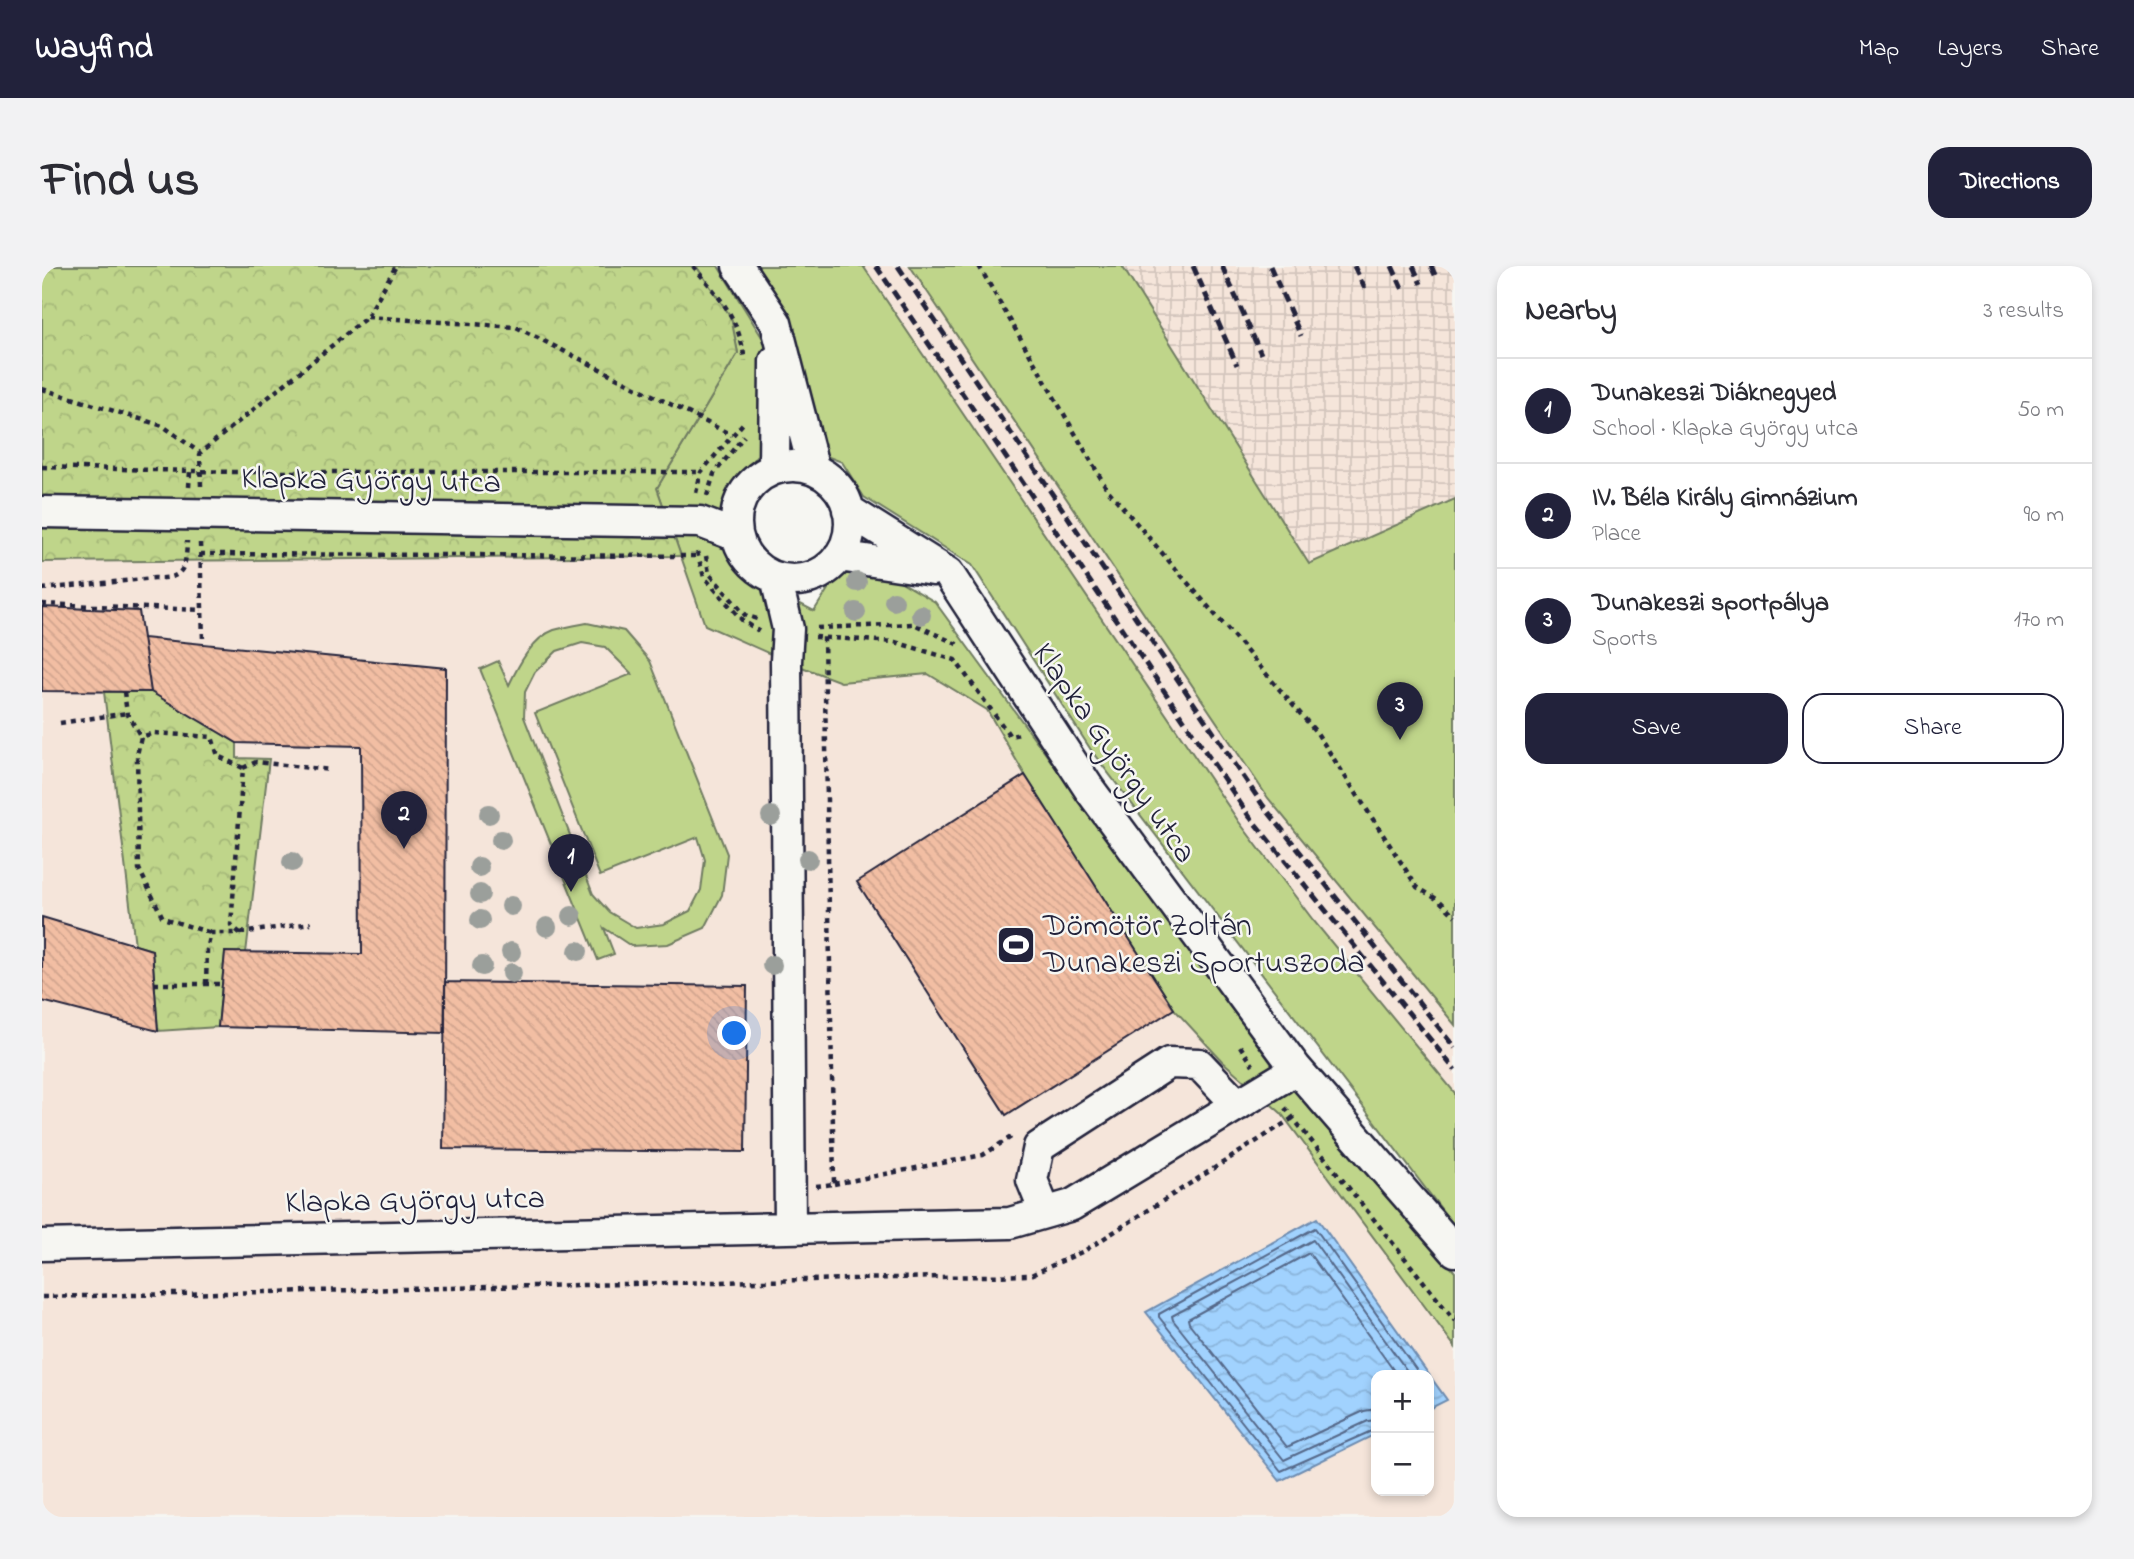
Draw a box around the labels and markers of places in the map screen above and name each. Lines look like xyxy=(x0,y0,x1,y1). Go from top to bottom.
pin: 3 xyxy=(1377,682,1423,740)
pin: 2 xyxy=(381,791,427,849)
pin: 1 xyxy=(548,834,594,892)
place label: Dömötör Zoltán Dunakeszi Sportuszoda xyxy=(1042,904,1365,988)
sports icon: Dömötör Zoltán Dunakeszi Sportuszoda xyxy=(995,924,1037,966)

